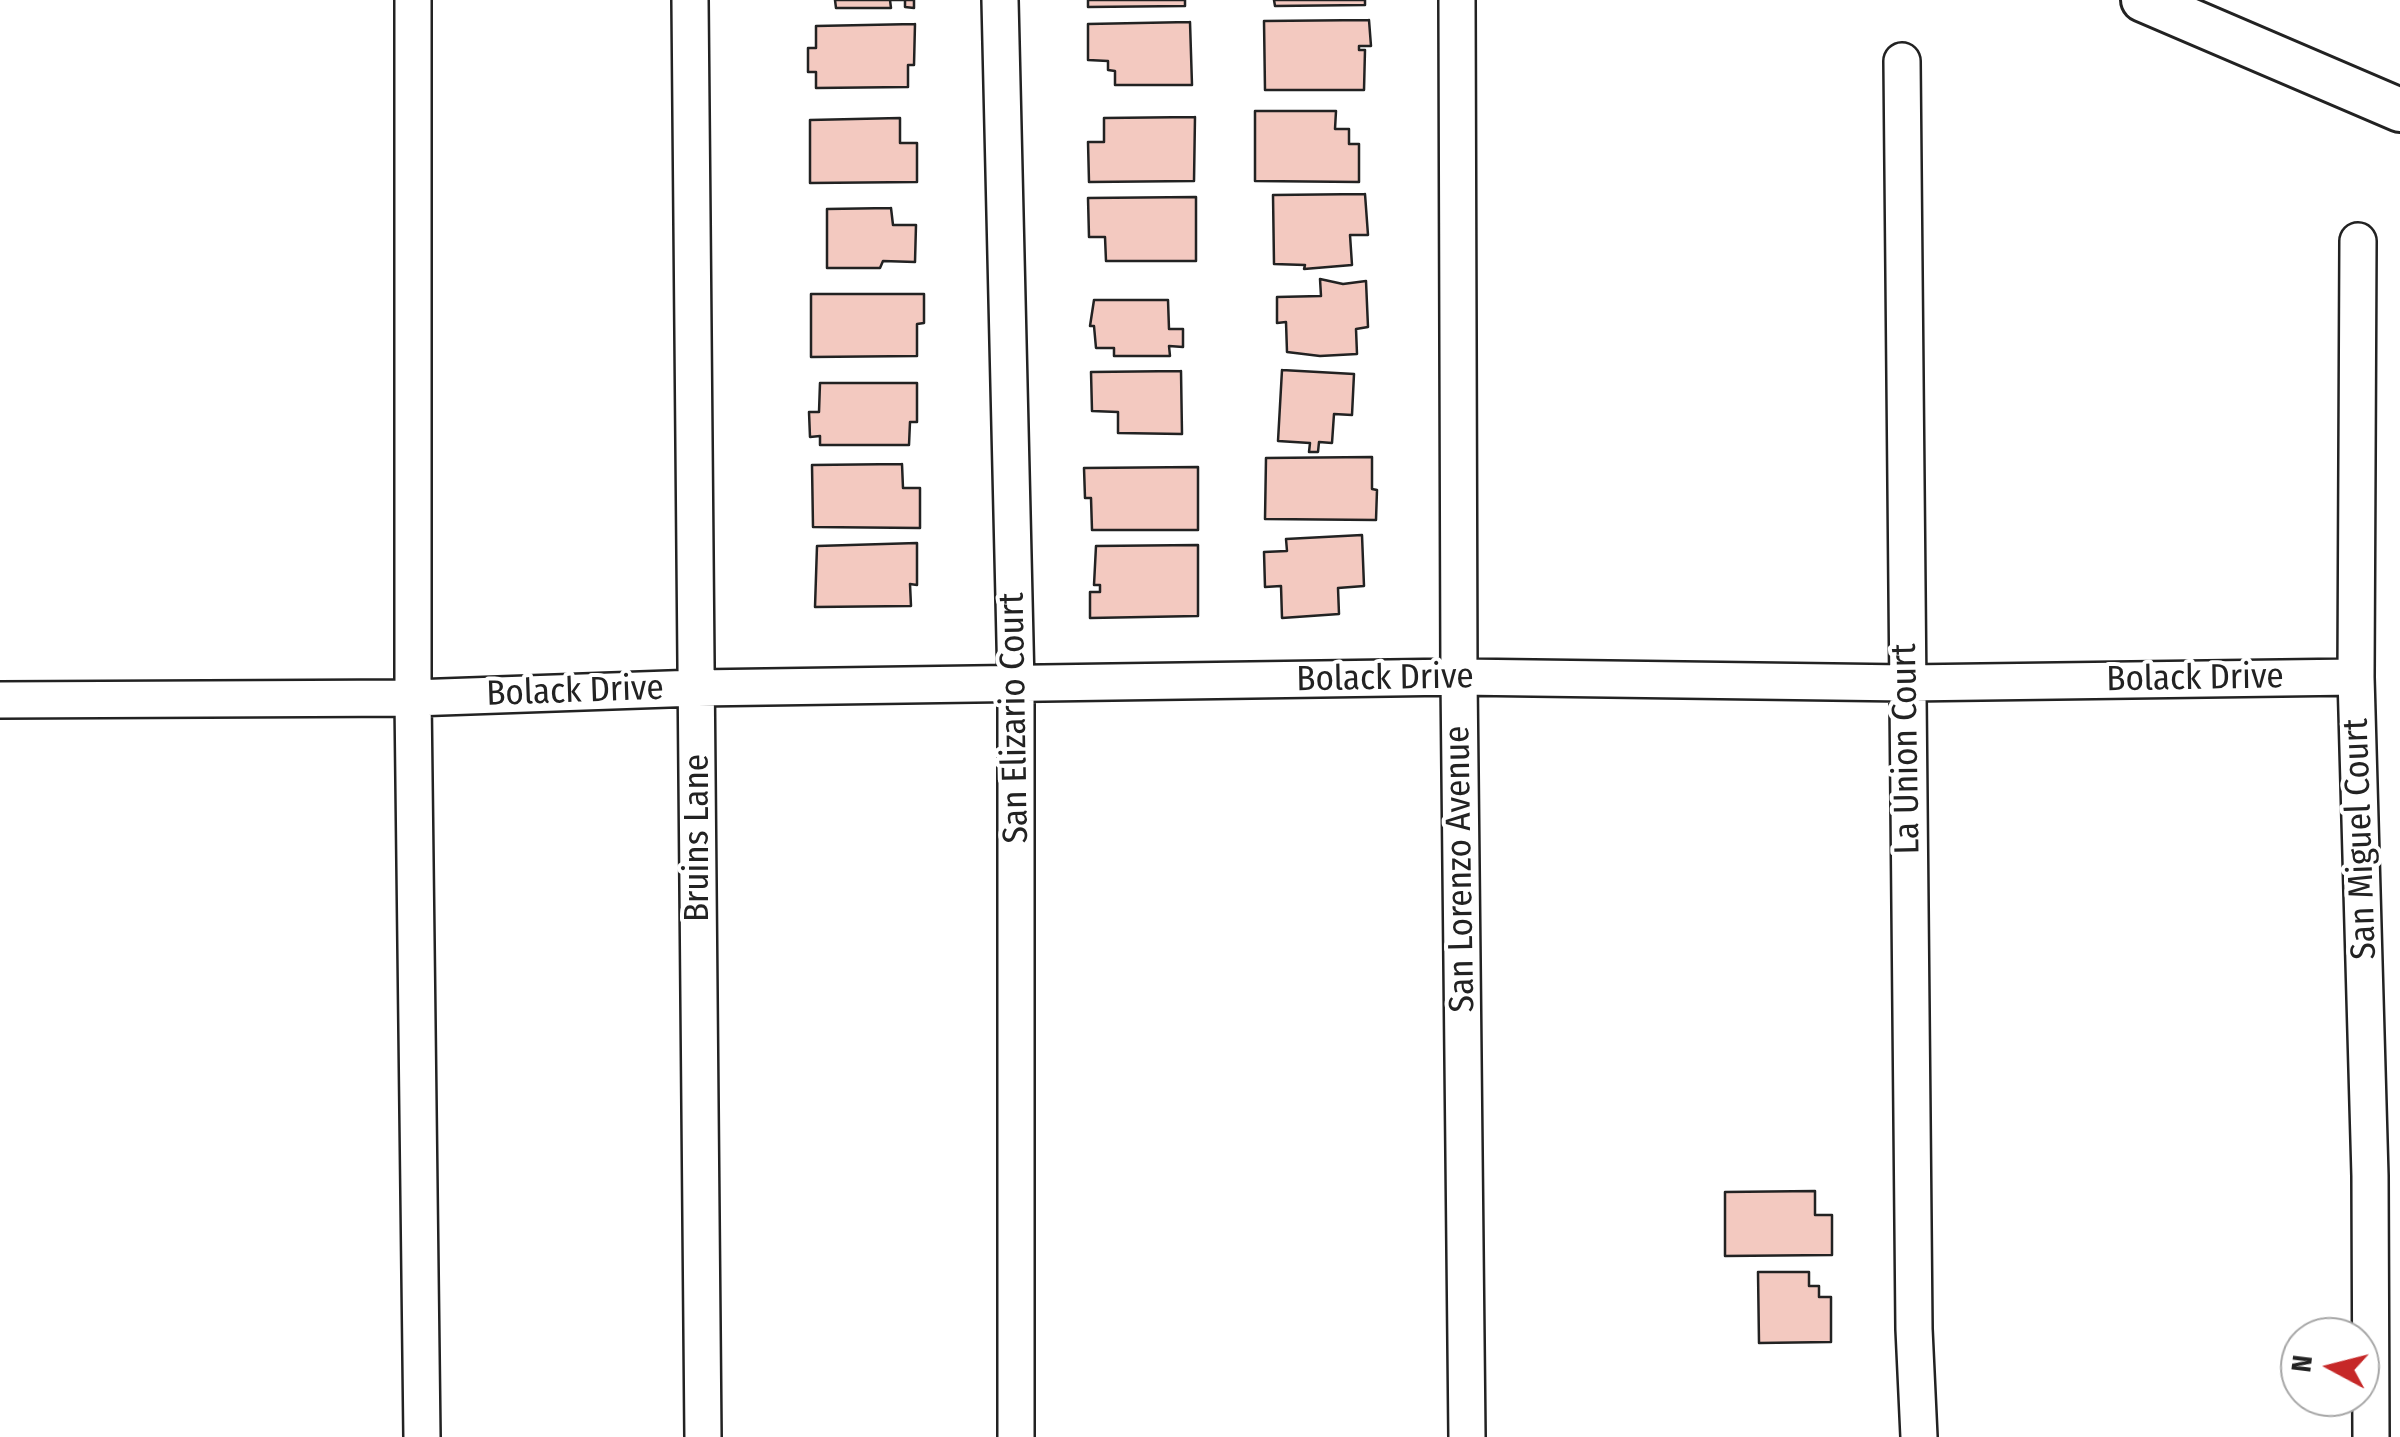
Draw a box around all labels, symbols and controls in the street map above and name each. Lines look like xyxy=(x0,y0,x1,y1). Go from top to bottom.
street label: San Elizario Court xyxy=(992,592,1038,844)
street label: La Union Court xyxy=(1884,643,1930,855)
street label: Bolack Drive xyxy=(1296,656,1474,702)
street label: Bolack Drive xyxy=(2106,656,2284,702)
street label: Bolack Drive xyxy=(486,668,664,716)
street label: San Miguel Court xyxy=(2336,718,2386,960)
street label: San Lorenzo Avenue xyxy=(1438,725,1484,1013)
street label: Bruins Lane xyxy=(677,754,719,922)
north arrow xyxy=(2280,1317,2380,1417)
text: N xyxy=(2284,1353,2319,1374)

